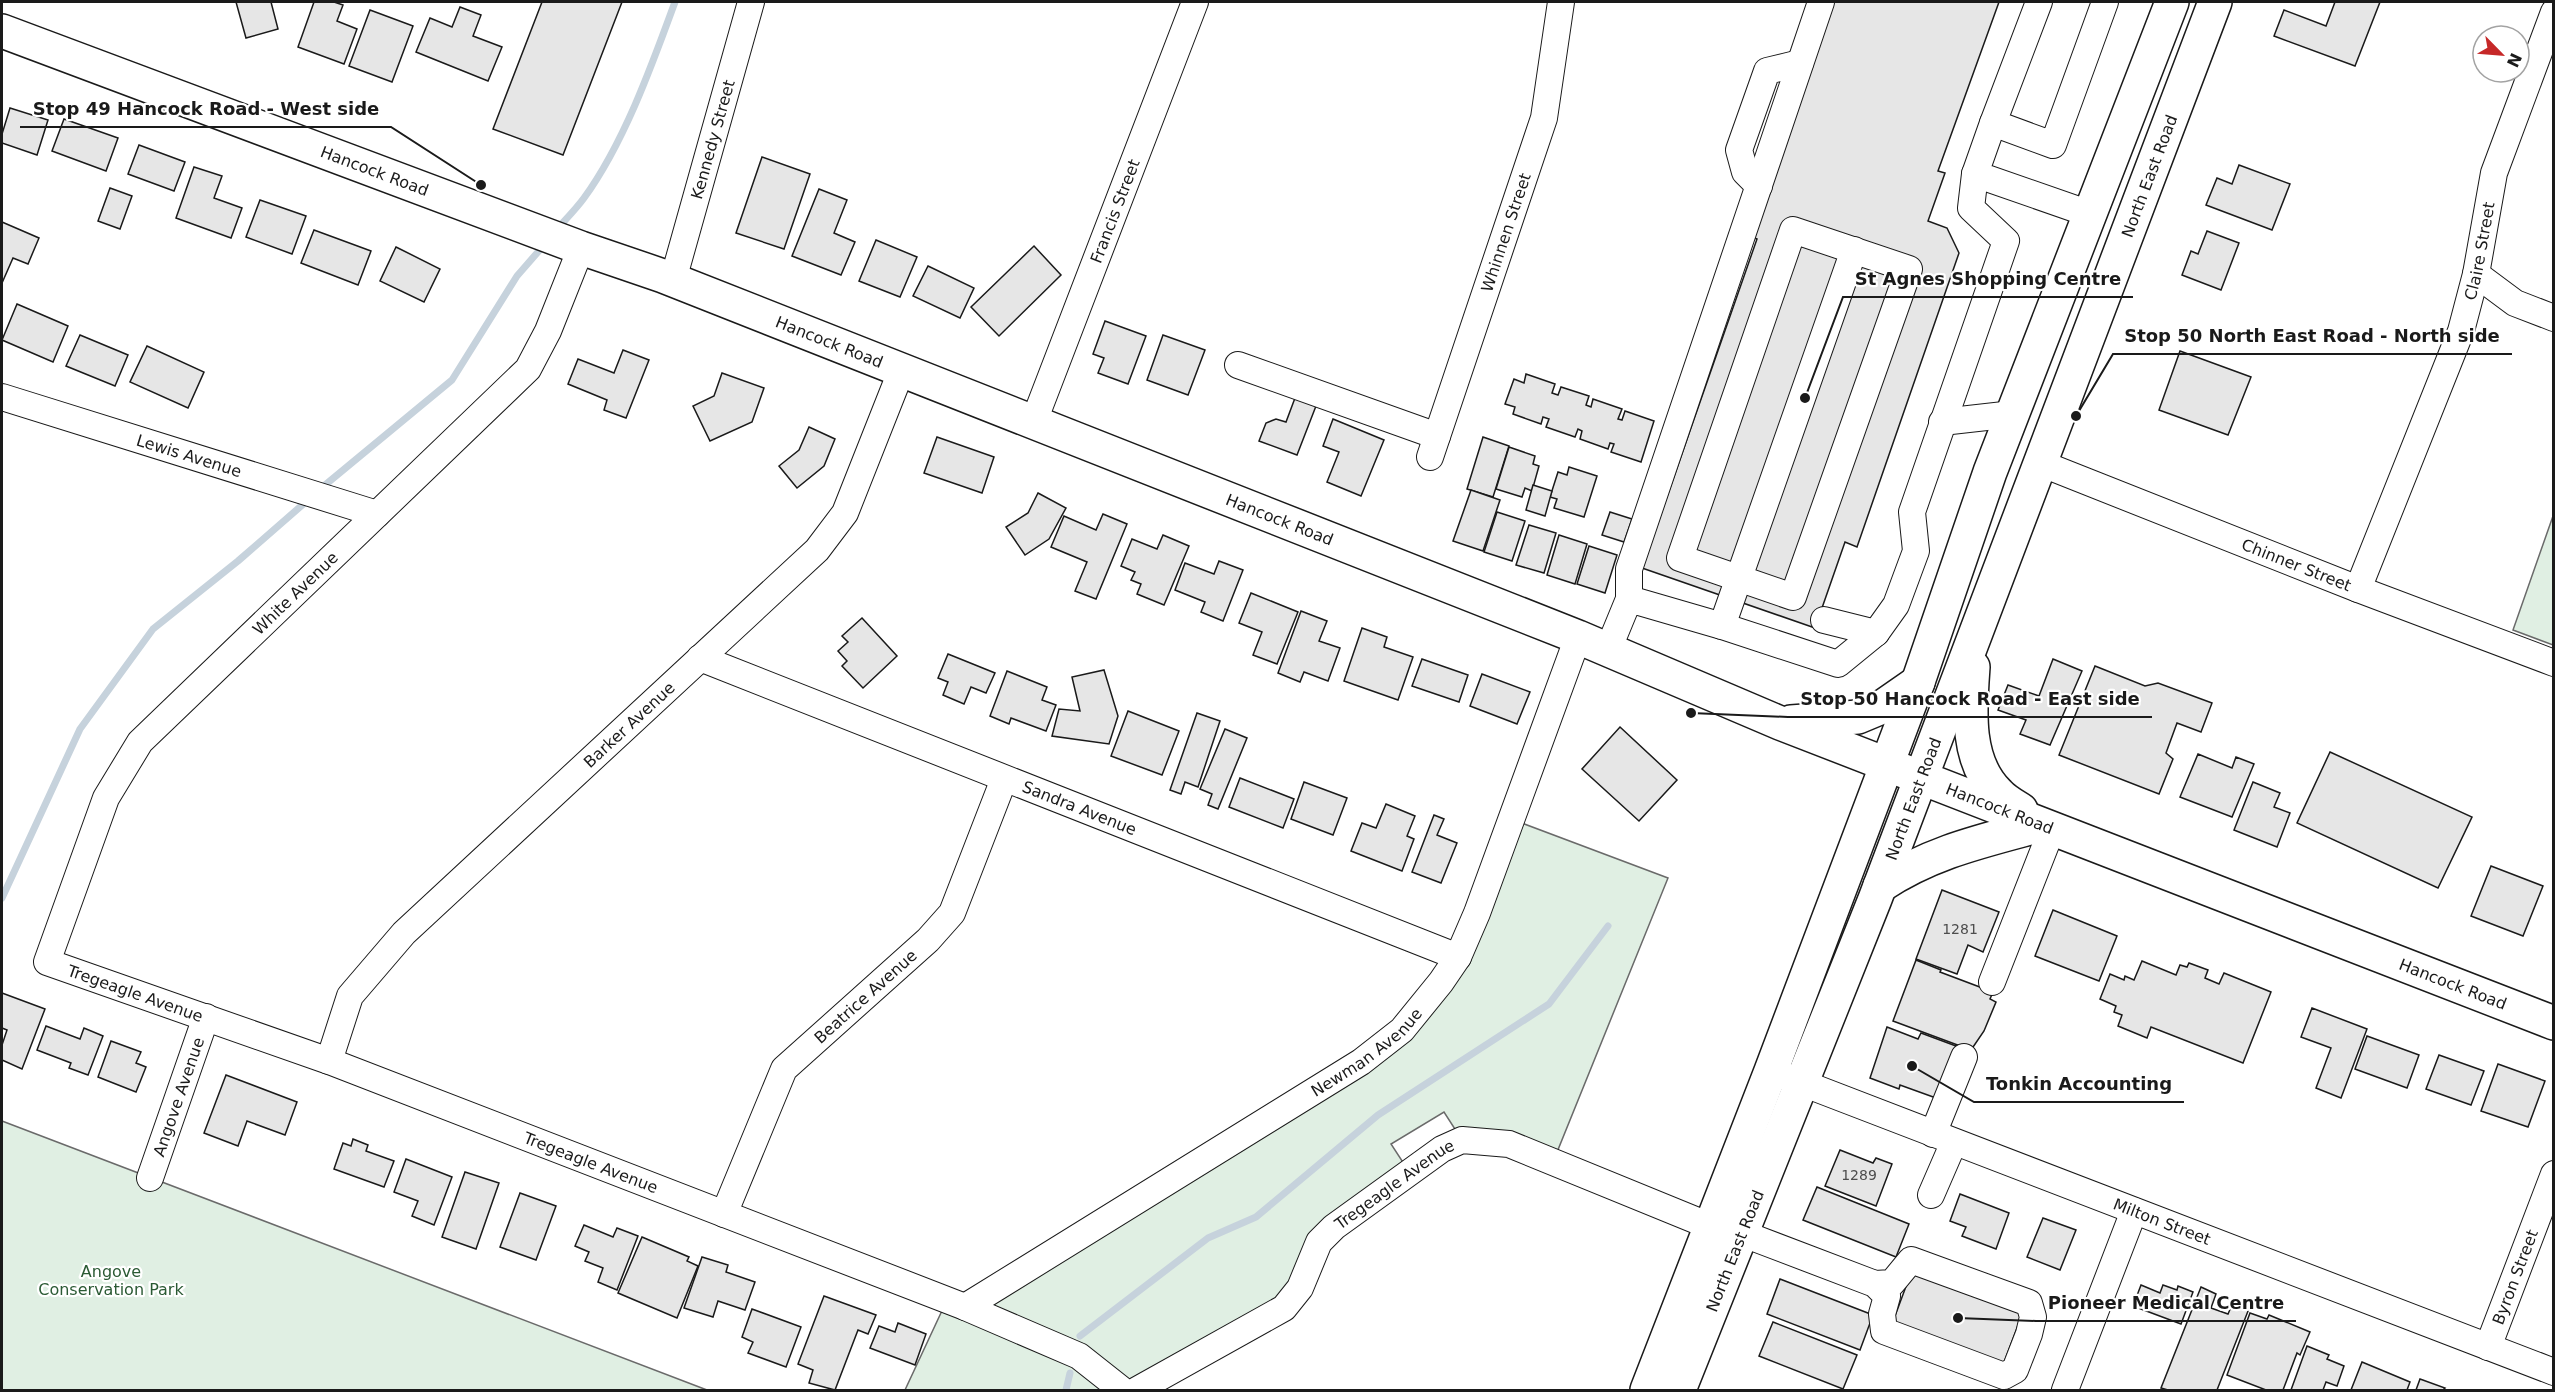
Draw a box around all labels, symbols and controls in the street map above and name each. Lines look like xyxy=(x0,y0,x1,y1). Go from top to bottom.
north arrow xyxy=(2471,24,2531,84)
text: N xyxy=(2503,50,2526,70)
street label: Kennedy Street xyxy=(687,78,739,201)
callout: Stop 49 Hancock Road - West side xyxy=(20,91,391,127)
text: Stop 49 Hancock Road - West side xyxy=(33,98,379,119)
street label: North East Road xyxy=(2118,112,2181,240)
street label: Hancock Road xyxy=(318,142,431,200)
street label: Francis Street xyxy=(1087,156,1144,266)
street label: Whinnen Street xyxy=(1477,171,1535,295)
street label: Claire Street xyxy=(2461,200,2499,302)
callout: St Agnes Shopping Centre xyxy=(1843,261,2133,297)
text: St Agnes Shopping Centre xyxy=(1855,268,2121,289)
street label: Hancock Road xyxy=(773,312,886,372)
callout: Stop 50 North East Road - North side xyxy=(2113,318,2512,354)
text: Stop 50 North East Road - North side xyxy=(2124,325,2500,346)
street label: Lewis Avenue xyxy=(134,431,244,481)
street label: Hancock Road xyxy=(1223,490,1336,550)
street label: Chinner Street xyxy=(2239,535,2354,595)
street label: White Avenue xyxy=(249,548,342,639)
street label: Barker Avenue xyxy=(580,678,679,772)
callout: Stop 50 Hancock Road - East side xyxy=(1788,681,2152,717)
text: Stop 50 Hancock Road - East side xyxy=(1800,688,2140,709)
street label: North East Road xyxy=(1882,735,1945,863)
street label: Sandra Avenue xyxy=(1019,777,1139,839)
street label: Hancock Road xyxy=(1943,779,2056,838)
house number: 1281 xyxy=(1942,921,1978,937)
street label: Beatrice Avenue xyxy=(810,946,921,1047)
street label: Hancock Road xyxy=(2396,955,2509,1014)
street label: Tregeagle Avenue xyxy=(64,961,206,1026)
street label: Newman Avenue xyxy=(1308,1004,1426,1101)
street label: Angove Avenue xyxy=(149,1035,208,1159)
callout: Tonkin Accounting xyxy=(1974,1066,2184,1102)
text: Tonkin Accounting xyxy=(1986,1073,2172,1094)
street label: Tregeagle Avenue xyxy=(520,1128,661,1197)
street label: Tregeagle Avenue xyxy=(1330,1136,1457,1234)
house number: 1289 xyxy=(1841,1167,1877,1183)
street label: North East Road xyxy=(1702,1187,1768,1315)
street label: Milton Street xyxy=(2111,1194,2213,1249)
street label: Byron Street xyxy=(2488,1227,2542,1327)
park label: Angove Conservation Park xyxy=(38,1262,184,1299)
callout: Pioneer Medical Centre xyxy=(2036,1285,2296,1321)
text: Pioneer Medical Centre xyxy=(2048,1292,2284,1313)

